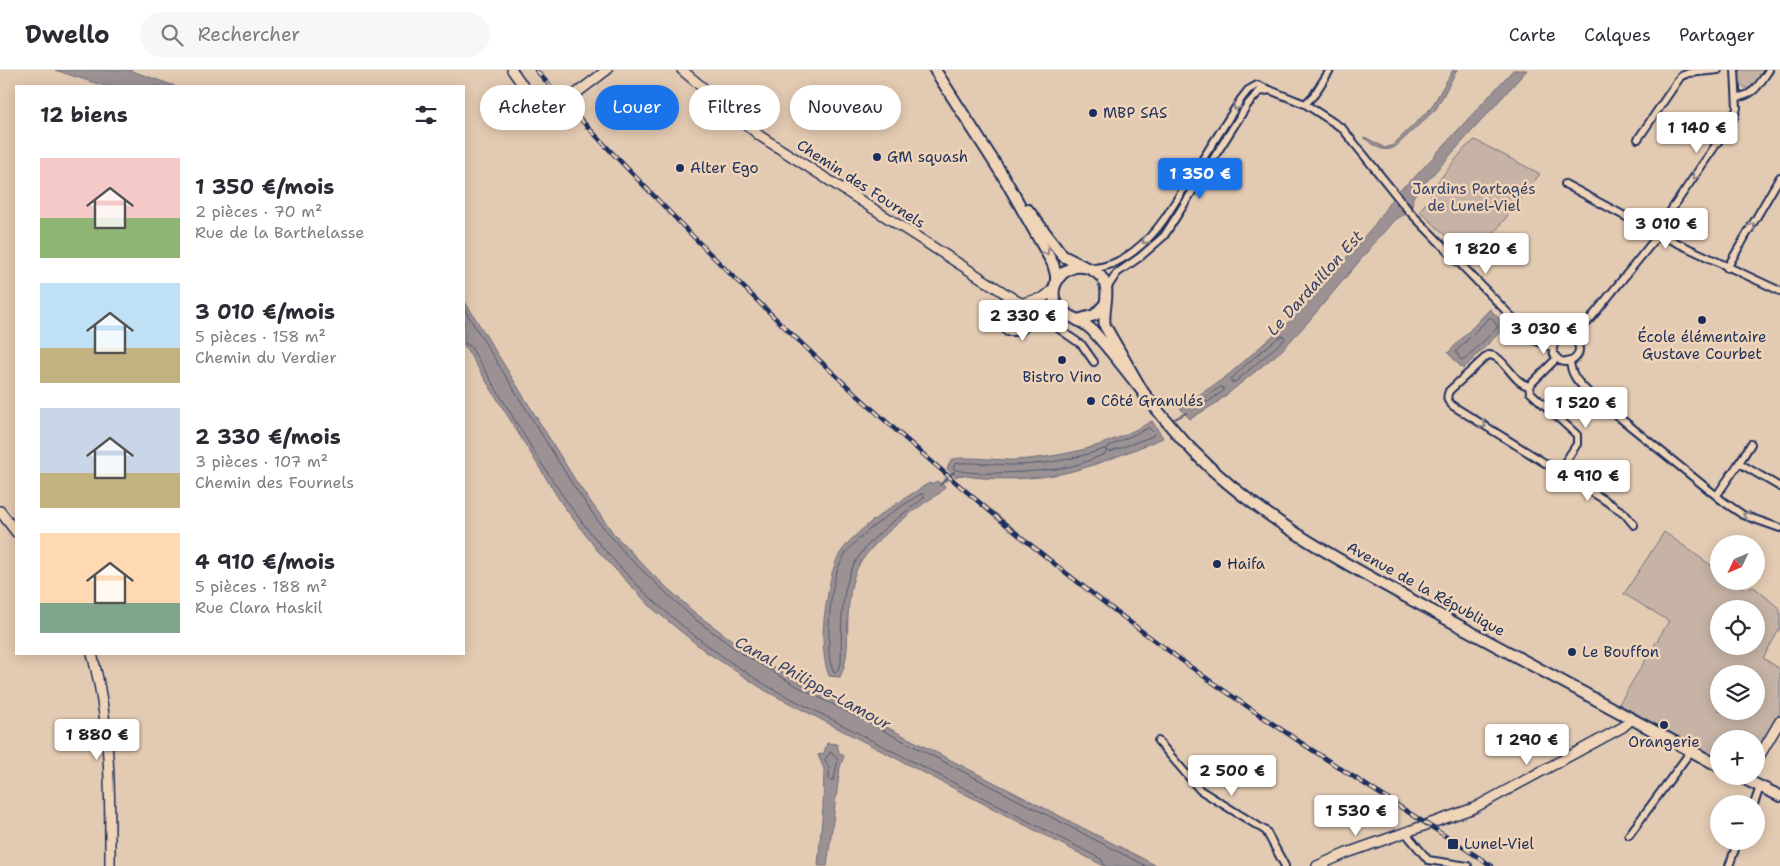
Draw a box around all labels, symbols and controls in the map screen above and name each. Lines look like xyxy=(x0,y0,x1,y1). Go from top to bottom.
search box xyxy=(140,12,490,57)
text: Dwello xyxy=(25,19,110,51)
icon: search xyxy=(158,21,186,49)
text: Rechercher xyxy=(198,22,300,47)
text: Carte xyxy=(1509,23,1556,47)
text: Calques xyxy=(1584,23,1651,47)
text: Partager xyxy=(1679,23,1755,47)
chip: Acheter xyxy=(480,85,585,130)
chip: Louer xyxy=(595,85,679,130)
chip: Filtres xyxy=(689,85,780,130)
chip: Nouveau xyxy=(790,85,901,130)
text: 12 biens xyxy=(40,101,128,129)
icon: filters xyxy=(412,101,440,129)
one-way arrow xyxy=(1232,102,1242,111)
place label: MBP SAS xyxy=(1103,103,1167,123)
marker: MBP SAS xyxy=(1087,107,1099,119)
pin: 1 140 € xyxy=(1651,112,1743,154)
text: 1 140 € xyxy=(1668,117,1726,138)
street label: Chemin des Fournels xyxy=(793,135,929,233)
place label: GM squash xyxy=(887,147,968,167)
marker: GM squash xyxy=(871,151,883,163)
place label: Alter Ego xyxy=(690,158,759,178)
pin: 1 350 € xyxy=(1154,158,1246,200)
marker: Alter Ego xyxy=(674,162,686,174)
text: 1 350 € xyxy=(1169,163,1231,184)
one-way arrow xyxy=(1692,170,1701,180)
text: 1 350 €/mois xyxy=(195,173,334,201)
icon: home xyxy=(80,178,140,238)
park label: Jardins Partagés de Lunel-Viel xyxy=(1412,179,1536,216)
text: 2 pièces · 70 m² xyxy=(195,201,322,222)
pin: 3 010 € xyxy=(1620,208,1712,250)
text: 3 010 € xyxy=(1635,213,1697,234)
text: Rue de la Barthelasse xyxy=(195,222,364,243)
one-way arrow xyxy=(1745,222,1755,231)
water label: Le Dardaillon Est xyxy=(1262,226,1368,340)
pin: 1 820 € xyxy=(1440,232,1532,275)
one-way arrow xyxy=(1141,235,1150,244)
text: 1 820 € xyxy=(1455,238,1517,259)
one-way arrow xyxy=(1040,247,1050,256)
text: 3 010 €/mois xyxy=(195,298,335,326)
pin: 2 330 € xyxy=(977,300,1069,342)
icon: home xyxy=(80,303,140,363)
text: 2 330 € xyxy=(990,305,1056,326)
pin: 3 030 € xyxy=(1498,312,1590,355)
marker: École élémentaire Gustave Courbet xyxy=(1696,314,1708,326)
text: 3 030 € xyxy=(1511,318,1577,339)
text: 5 pièces · 158 m² xyxy=(195,326,326,347)
place label: École élémentaire Gustave Courbet xyxy=(1638,326,1766,364)
text: Chemin du Verdier xyxy=(195,347,337,368)
marker: Bistro Vino xyxy=(1056,354,1068,366)
place label: Bistro Vino xyxy=(1022,367,1102,387)
pin: 1 520 € xyxy=(1540,386,1632,429)
place label: Côté Granulés xyxy=(1101,391,1203,411)
text: 1 520 € xyxy=(1555,392,1617,413)
marker: Côté Granulés xyxy=(1085,395,1097,407)
one-way arrow xyxy=(1478,419,1487,429)
text: 2 330 €/mois xyxy=(195,423,341,451)
icon: home xyxy=(80,428,140,488)
text: 3 pièces · 107 m² xyxy=(195,451,328,472)
pin: 4 910 € xyxy=(1542,460,1634,502)
text: 4 910 € xyxy=(1557,465,1619,486)
text: Chemin des Fournels xyxy=(195,472,354,493)
one-way arrow xyxy=(1742,511,1751,521)
north arrow xyxy=(1710,535,1765,590)
map controls xyxy=(1710,535,1765,850)
street label: Avenue de la République xyxy=(1343,537,1509,641)
text: 4 910 €/mois xyxy=(195,548,335,576)
icon: home xyxy=(80,553,140,613)
place label: Haifa xyxy=(1227,554,1266,574)
marker: Haifa xyxy=(1211,558,1223,570)
text: 5 pièces · 188 m² xyxy=(195,576,327,597)
text: Rue Clara Haskil xyxy=(195,597,323,618)
button: locate xyxy=(1710,600,1765,655)
water label: Canal Philippe-Lamour xyxy=(731,631,895,735)
place label: Le Bouffon xyxy=(1582,642,1659,662)
marker: Le Bouffon xyxy=(1566,646,1578,658)
button: layers xyxy=(1710,665,1765,720)
pin: 1 880 € xyxy=(51,718,143,761)
marker: Orangerie xyxy=(1658,719,1670,731)
text: 1 880 € xyxy=(65,724,129,745)
pin: 1 290 € xyxy=(1481,724,1573,766)
text: 1 290 € xyxy=(1496,729,1558,750)
button: + xyxy=(1710,730,1765,785)
place label: Orangerie xyxy=(1628,732,1700,752)
pin: 2 500 € xyxy=(1186,754,1278,797)
text: 2 500 € xyxy=(1199,760,1265,781)
pin: 1 530 € xyxy=(1310,794,1402,837)
button: − xyxy=(1710,795,1765,850)
text: 1 530 € xyxy=(1325,800,1387,821)
place label: Lunel-Viel xyxy=(1464,834,1535,854)
marker: Lunel-Viel xyxy=(1446,837,1460,851)

